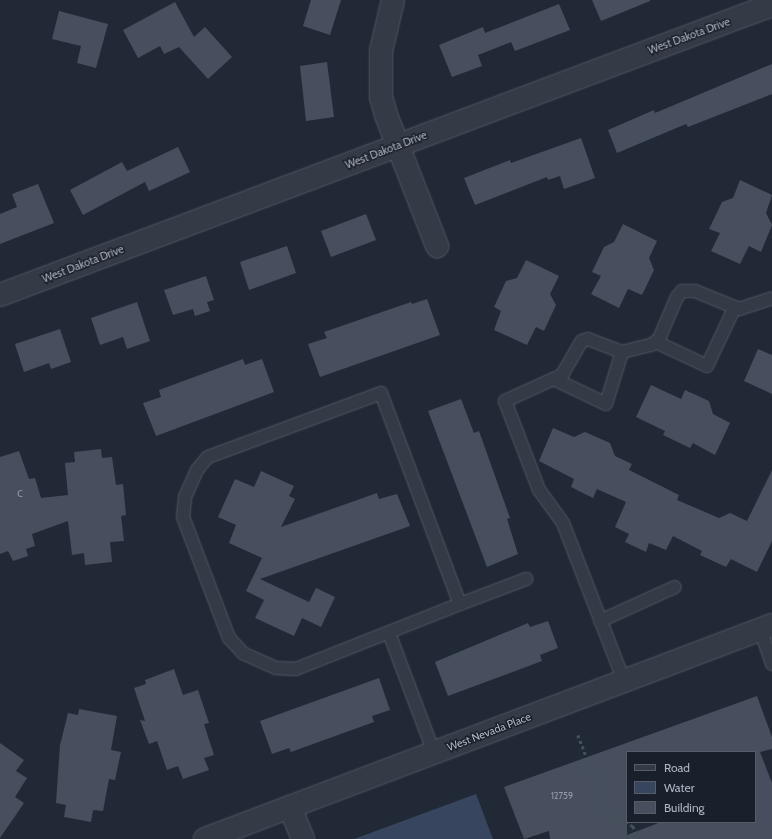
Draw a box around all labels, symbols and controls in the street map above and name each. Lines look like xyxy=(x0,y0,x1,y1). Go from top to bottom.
street label: West Dakota Drive xyxy=(646,15,732,57)
street label: West Dakota Drive xyxy=(343,128,429,172)
street label: West Dakota Drive xyxy=(40,242,126,286)
house number: C xyxy=(17,489,23,499)
street label: West Nevada Place xyxy=(445,710,533,754)
legend xyxy=(626,751,756,823)
text: Road xyxy=(664,760,690,775)
text: Water xyxy=(664,780,694,795)
house number: 12759 xyxy=(551,791,573,801)
text: Building xyxy=(664,800,705,815)

